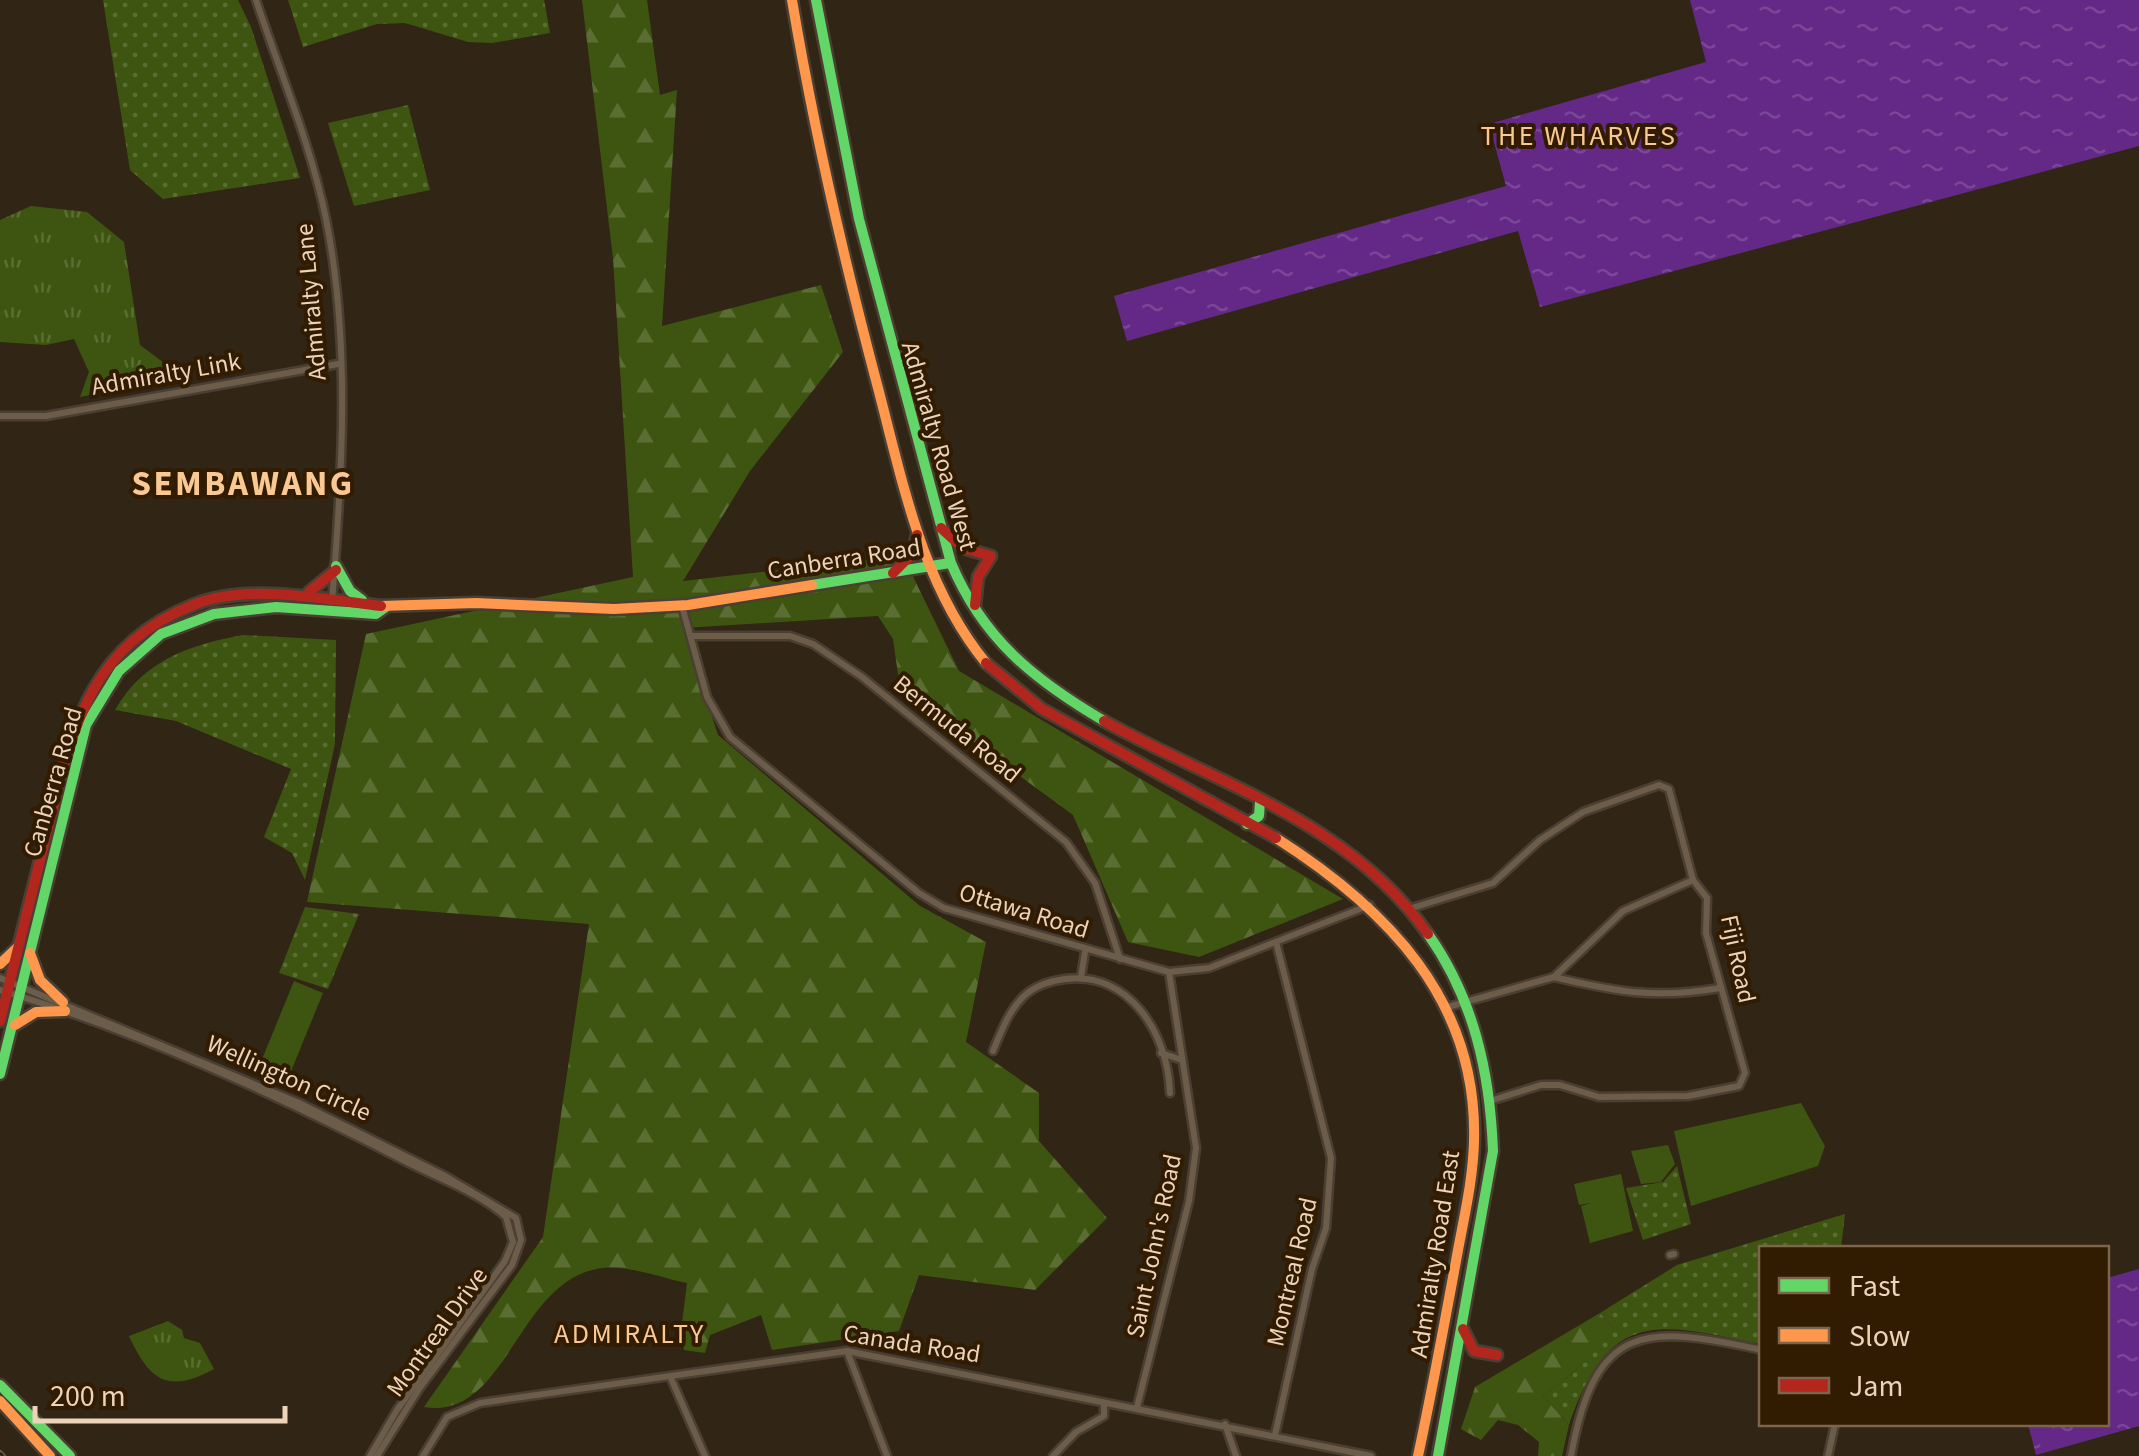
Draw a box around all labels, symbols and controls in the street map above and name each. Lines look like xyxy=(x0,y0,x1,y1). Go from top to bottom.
district label: THE WHARVES xyxy=(1481,116,1677,156)
street label: Admiralty Lane xyxy=(286,222,336,382)
street label: Admiralty Road West xyxy=(892,337,986,555)
street label: Admiralty Link xyxy=(89,343,244,405)
district label: SEMBAWANG xyxy=(131,459,355,509)
street label: Canberra Road xyxy=(765,529,923,589)
street label: Bermuda Road xyxy=(885,666,1029,792)
street label: Canberra Road xyxy=(14,703,92,861)
street label: Ottawa Road xyxy=(955,874,1093,948)
street label: Fiji Road xyxy=(1711,911,1765,1007)
street label: Wellington Circle xyxy=(201,1026,377,1130)
street label: Admiralty Road East xyxy=(1401,1147,1469,1360)
street label: Saint John's Road xyxy=(1117,1151,1191,1341)
street label: Montreal Road xyxy=(1257,1194,1327,1350)
legend xyxy=(1759,1246,2109,1426)
street label: Montreal Drive xyxy=(378,1260,496,1404)
text: Fast xyxy=(1849,1265,1900,1308)
district label: ADMIRALTY xyxy=(554,1314,706,1354)
street label: Canada Road xyxy=(841,1315,983,1373)
text: Slow xyxy=(1849,1315,1910,1358)
scale bar xyxy=(35,1361,285,1423)
text: Jam xyxy=(1849,1365,1903,1408)
text: 200 m xyxy=(50,1375,126,1418)

